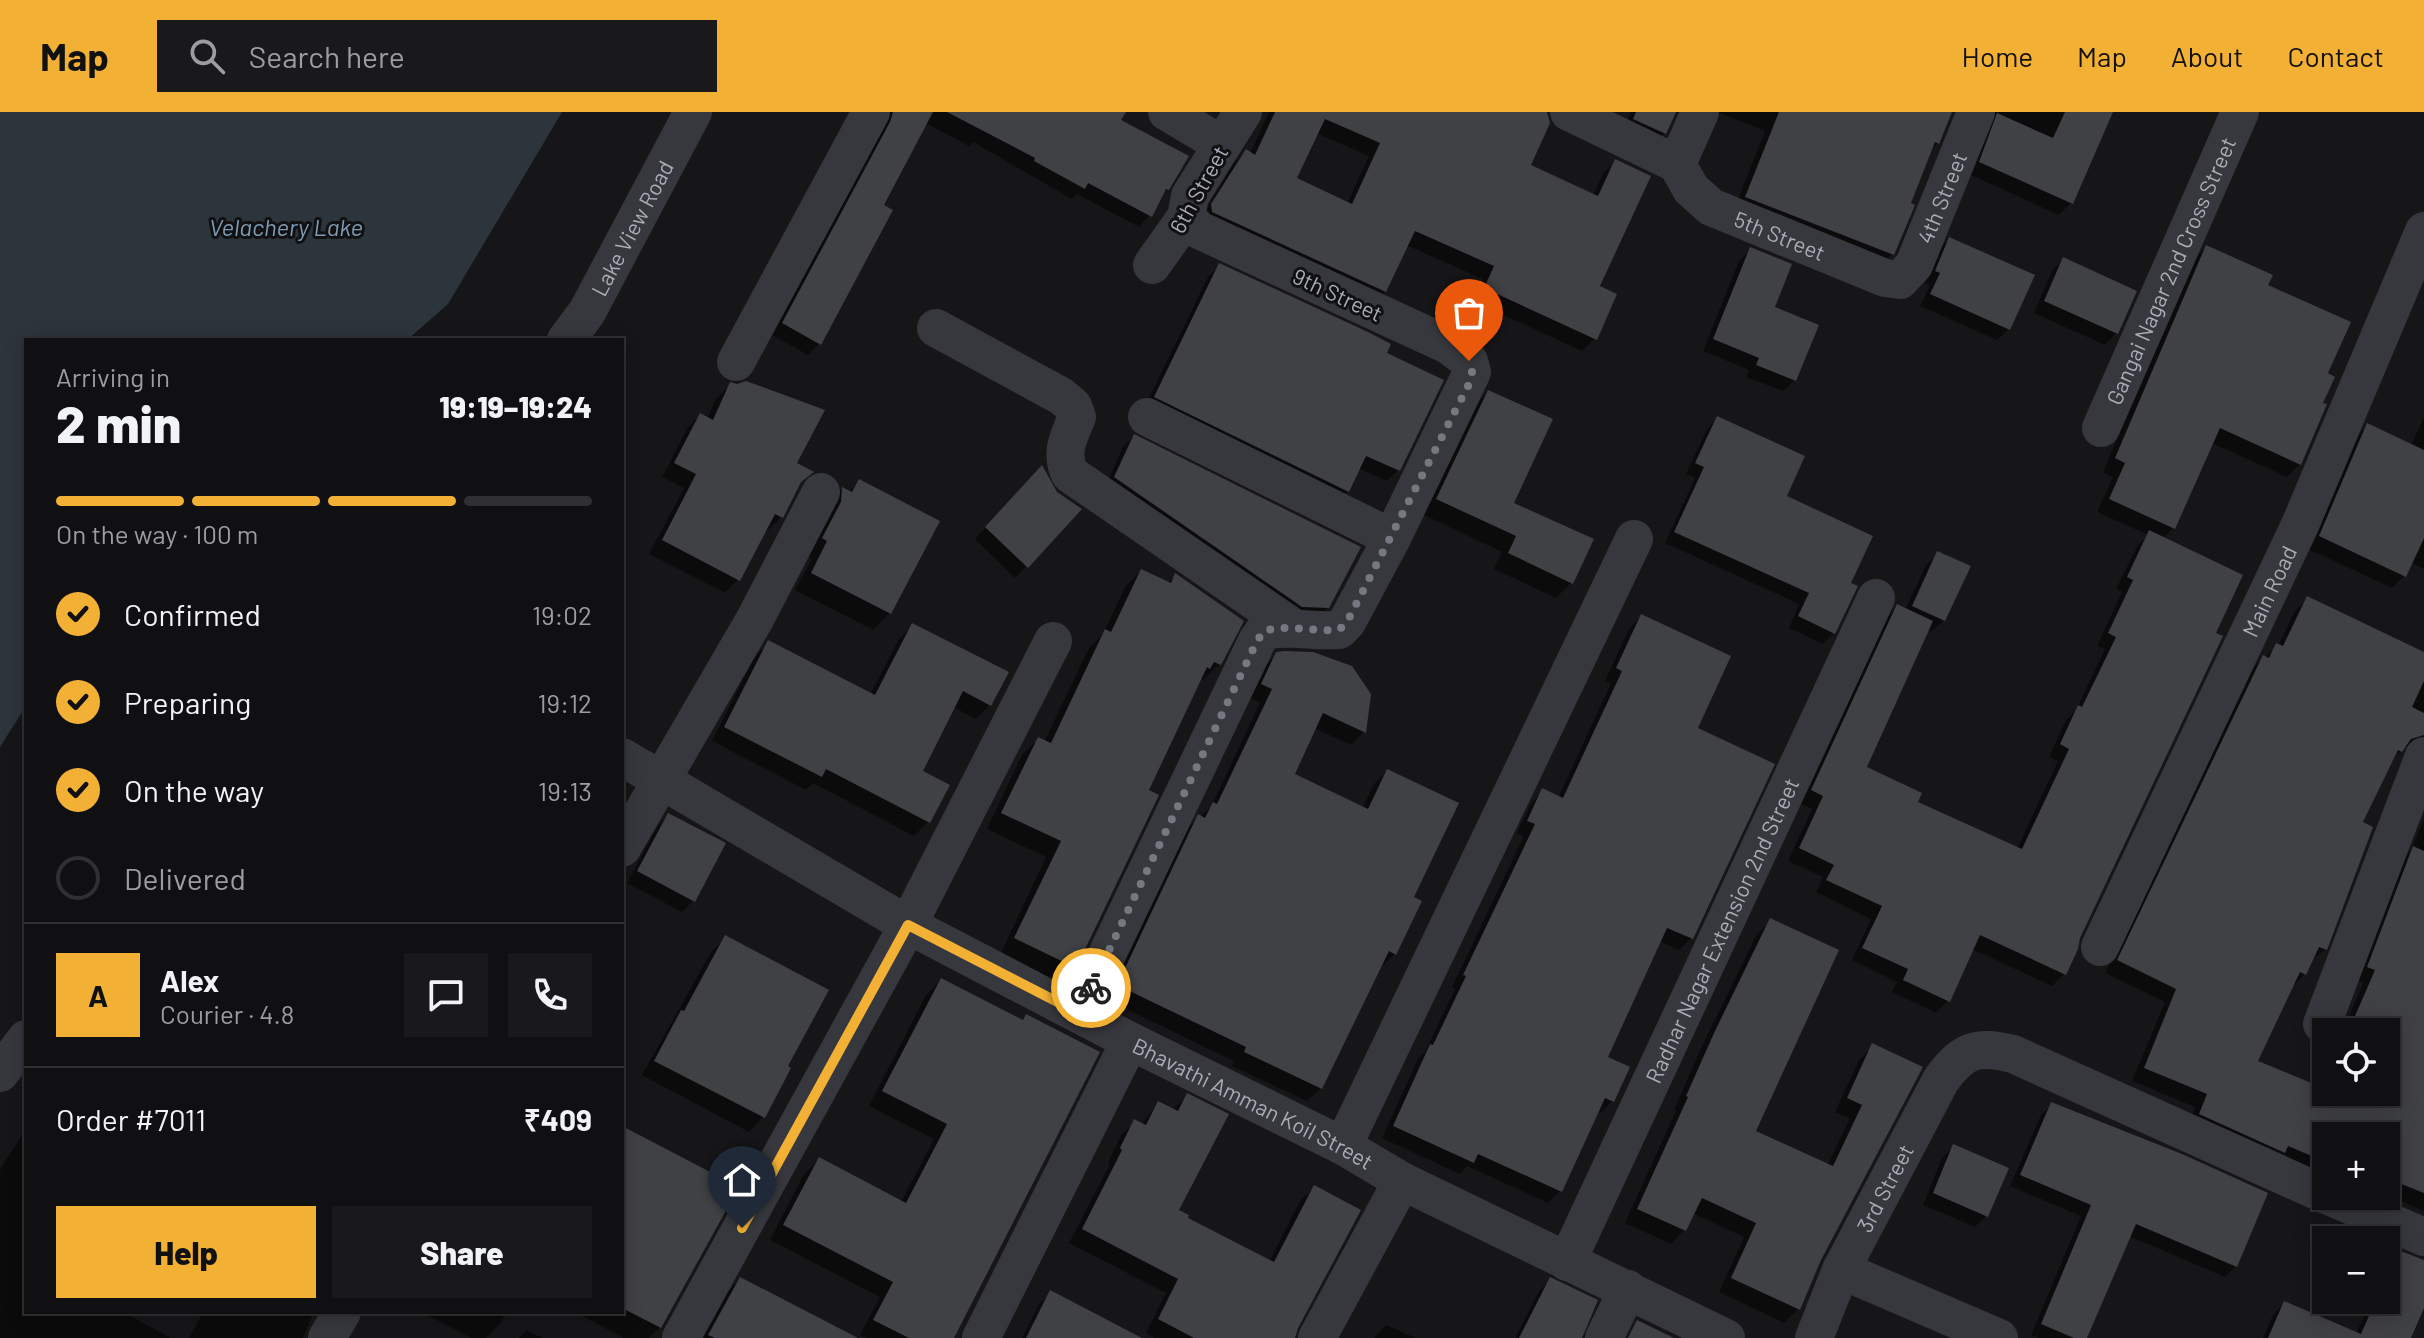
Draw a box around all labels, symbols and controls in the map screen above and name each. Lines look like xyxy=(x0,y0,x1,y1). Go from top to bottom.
search box xyxy=(157,20,717,92)
text: Map xyxy=(40,33,109,79)
icon: search xyxy=(185,34,229,78)
text: Search here xyxy=(249,38,405,74)
text: Home xyxy=(1962,39,2033,73)
text: Map xyxy=(2077,39,2127,73)
text: About xyxy=(2171,39,2243,73)
text: Contact xyxy=(2287,39,2384,73)
street label: Gangai Nagar 2nd Cross Street xyxy=(2100,133,2240,408)
street label: 6th Street xyxy=(1163,141,1233,237)
street label: 4th Street xyxy=(1911,148,1972,247)
street label: Lake View Road xyxy=(585,156,678,300)
street label: 5th Street xyxy=(1731,205,1829,265)
water label: Velachery Lake xyxy=(209,212,363,241)
street label: 9th Street xyxy=(1289,262,1387,326)
pin xyxy=(1435,279,1503,361)
icon: bag xyxy=(1447,291,1491,335)
text: Arriving in xyxy=(56,361,170,392)
text: 19:19–19:24 xyxy=(439,388,592,424)
text: 2 min xyxy=(56,391,181,453)
text: On the way · 100 m xyxy=(56,518,258,549)
street label: Main Road xyxy=(2236,541,2301,641)
icon: check xyxy=(56,592,100,636)
text: Confirmed xyxy=(124,596,261,632)
text: 19:02 xyxy=(532,599,592,630)
icon: check xyxy=(56,680,100,724)
text: Preparing xyxy=(124,684,251,720)
text: 19:12 xyxy=(538,687,592,718)
icon: check xyxy=(56,768,100,812)
text: On the way xyxy=(124,772,264,808)
street label: Radhar Nagar Extension 2nd Street xyxy=(1639,774,1804,1087)
text: 19:13 xyxy=(538,775,592,806)
text: Delivered xyxy=(124,860,246,896)
courier xyxy=(1051,948,1131,1028)
button: chat xyxy=(404,953,488,1037)
button: phone xyxy=(508,953,592,1037)
text: Alex xyxy=(160,962,219,998)
icon: bike xyxy=(1069,966,1113,1010)
text: A xyxy=(88,977,108,1013)
text: Courier · 4.8 xyxy=(160,998,294,1029)
map controls xyxy=(2312,1018,2400,1314)
button: locate xyxy=(2312,1018,2400,1106)
street label: Bhavathi Amman Koil Street xyxy=(1129,1032,1378,1174)
text: Order #7011 xyxy=(56,1101,206,1137)
text: ₹409 xyxy=(524,1101,592,1137)
button: + xyxy=(2312,1122,2400,1210)
street label: 3rd Street xyxy=(1850,1139,1918,1236)
pin xyxy=(708,1146,776,1228)
icon: home xyxy=(720,1158,764,1202)
button: Help xyxy=(56,1206,316,1298)
button: Share xyxy=(332,1206,592,1298)
button: − xyxy=(2312,1226,2400,1314)

